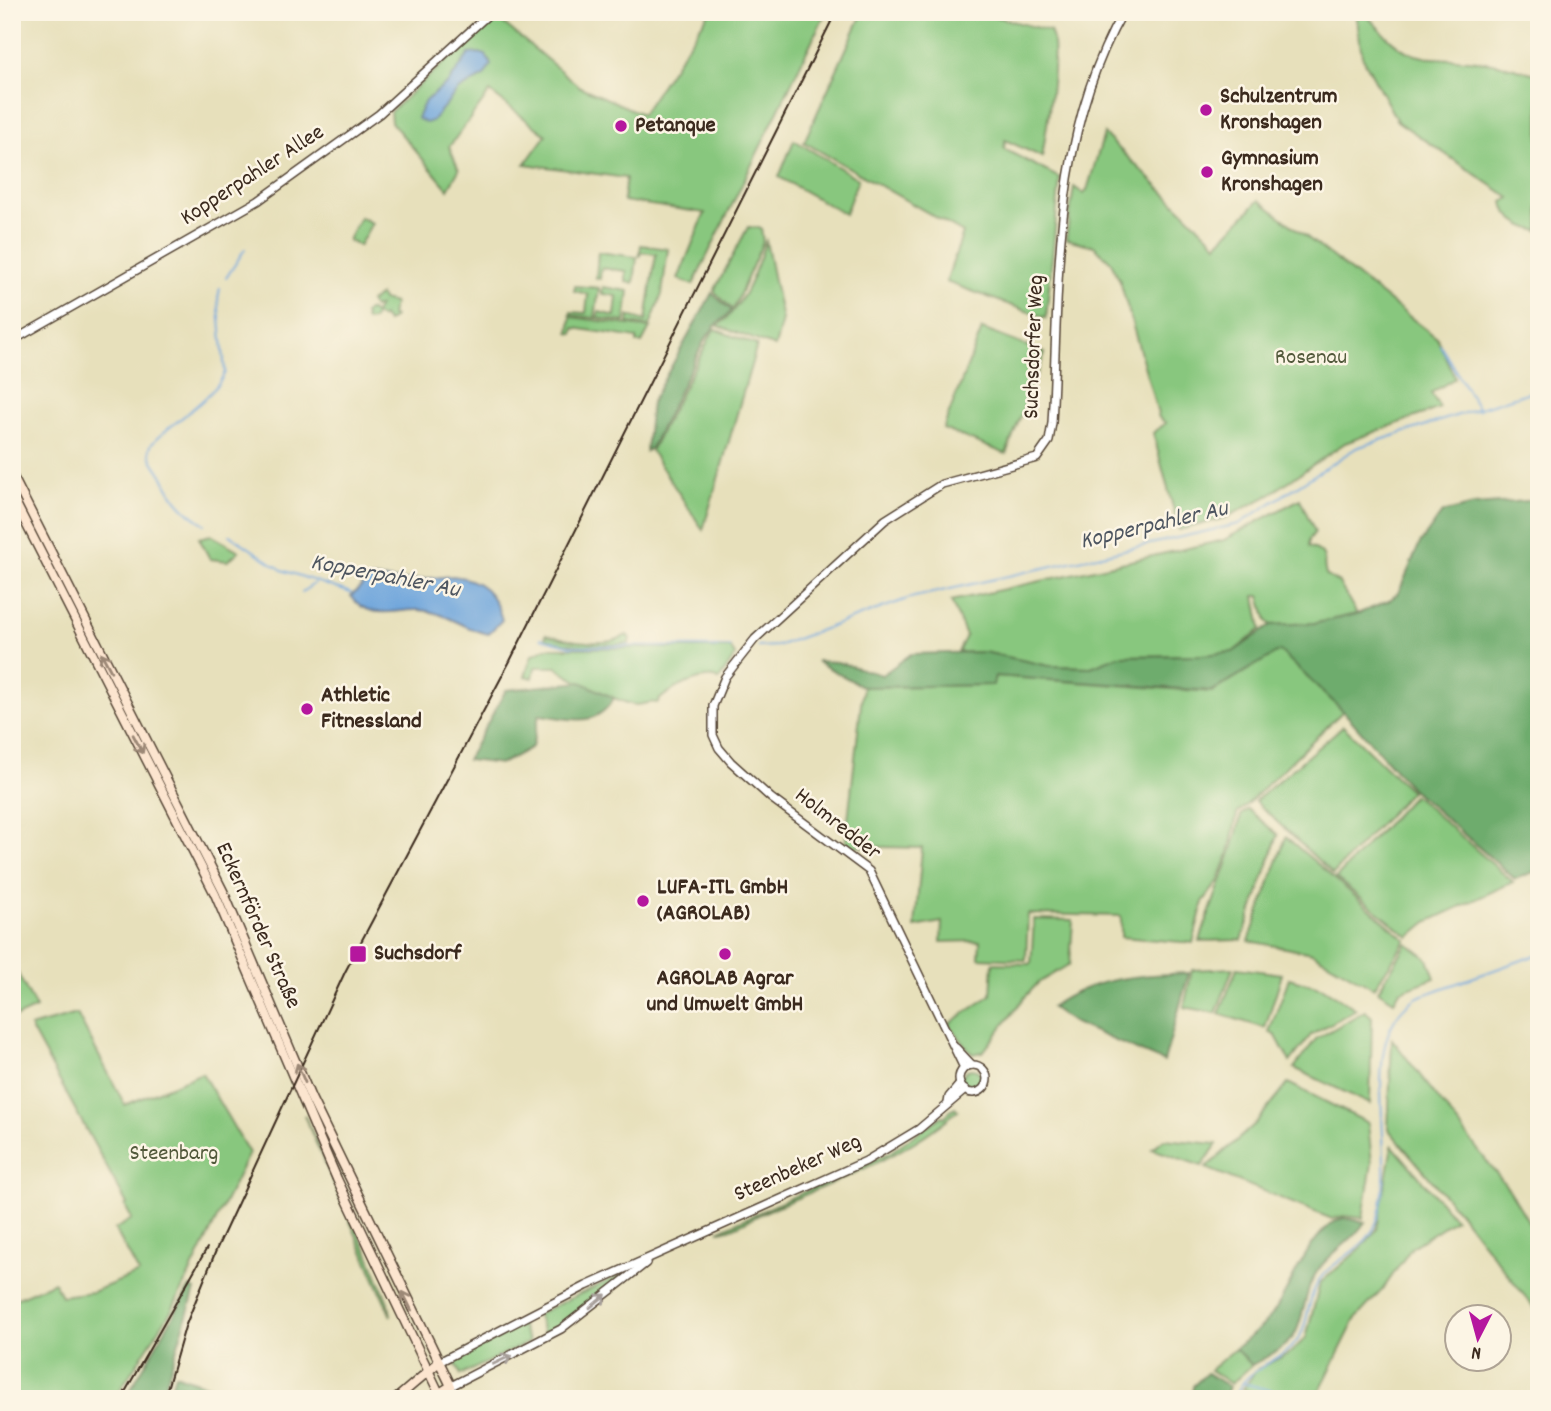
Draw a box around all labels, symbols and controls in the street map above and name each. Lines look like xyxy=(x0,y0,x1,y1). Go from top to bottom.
place label: Schulzentrum Kronshagen xyxy=(1220,81,1338,140)
marker: Schulzentrum Kronshagen xyxy=(1198,102,1214,118)
place label: Petanque xyxy=(635,110,716,143)
street label: Kopperpahler Allee xyxy=(174,117,332,235)
marker: Petanque xyxy=(613,118,629,134)
place label: Gymnasium Kronshagen xyxy=(1221,143,1323,202)
marker: Gymnasium Kronshagen xyxy=(1199,164,1215,180)
street label: Suchsdorfer Weg xyxy=(1016,274,1054,420)
park label: Rosenau xyxy=(1275,342,1347,375)
water label: Kopperpahler Au xyxy=(1077,492,1233,560)
water label: Kopperpahler Au xyxy=(308,546,464,608)
one-way arrow xyxy=(99,652,112,673)
place label: Athletic Fitnessland xyxy=(321,680,422,739)
marker: Athletic Fitnessland xyxy=(299,701,315,717)
one-way arrow xyxy=(131,733,145,753)
street label: Holmredder xyxy=(787,781,888,870)
street label: Eckernförder Straße xyxy=(206,838,308,1014)
place label: LUFA-ITL GmbH (AGROLAB) xyxy=(657,872,788,931)
marker: LUFA-ITL GmbH (AGROLAB) xyxy=(635,893,651,909)
place label: Suchsdorf xyxy=(374,938,462,971)
marker: Suchsdorf xyxy=(348,944,368,964)
marker: AGROLAB Agrar und Umwelt GmbH xyxy=(717,946,733,962)
place label: AGROLAB Agrar und Umwelt GmbH xyxy=(647,963,803,1022)
one-way arrow xyxy=(294,1063,307,1084)
street label: Steenbeker Weg xyxy=(729,1126,867,1212)
park label: Steenbarg xyxy=(130,1138,218,1171)
one-way arrow xyxy=(400,1291,414,1312)
one-way arrow xyxy=(588,1293,606,1308)
north arrow xyxy=(1442,1302,1512,1372)
text: N xyxy=(1471,1338,1483,1365)
one-way arrow xyxy=(491,1353,512,1367)

